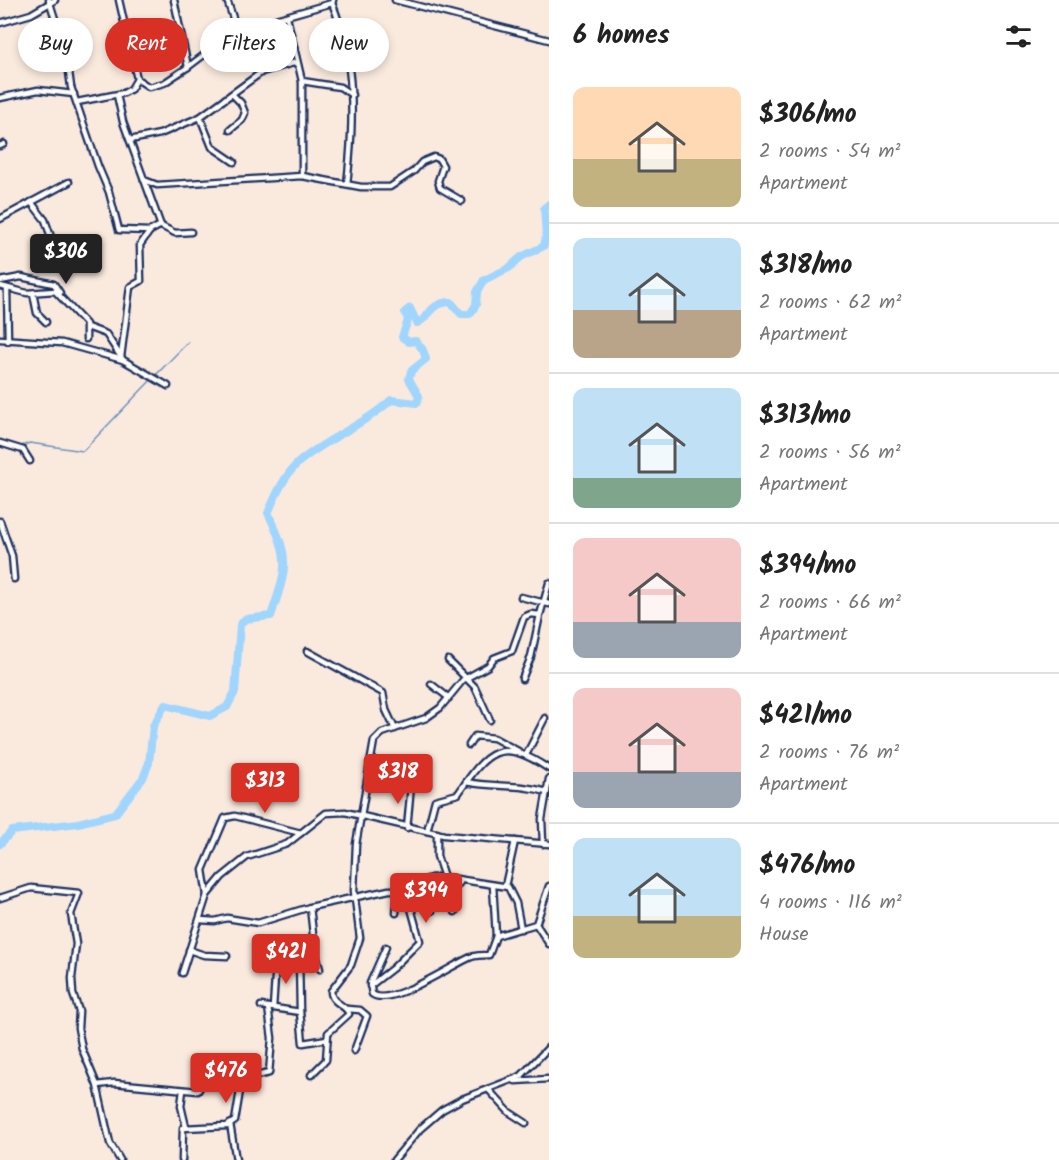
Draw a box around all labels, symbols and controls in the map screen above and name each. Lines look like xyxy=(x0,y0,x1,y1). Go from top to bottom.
text: 6 homes xyxy=(573,15,670,57)
chip: Buy xyxy=(18,18,93,72)
chip: Rent xyxy=(105,18,188,72)
chip: Filters xyxy=(200,18,297,72)
chip: New xyxy=(309,18,389,72)
icon: filters xyxy=(1002,20,1035,53)
text: $306/mo xyxy=(759,94,857,136)
icon: home xyxy=(621,111,693,183)
text: 2 rooms · 54 m² xyxy=(759,136,900,168)
text: Apartment xyxy=(759,168,848,200)
pin: $306 xyxy=(30,234,102,285)
text: $306 xyxy=(44,237,88,269)
text: $318/mo xyxy=(759,245,852,287)
icon: home xyxy=(621,262,693,334)
text: 2 rooms · 62 m² xyxy=(759,287,901,319)
text: Apartment xyxy=(759,319,848,351)
text: $313/mo xyxy=(759,395,851,437)
icon: home xyxy=(621,412,693,484)
text: 2 rooms · 56 m² xyxy=(759,437,901,469)
text: Apartment xyxy=(759,469,848,501)
text: $394/mo xyxy=(759,545,856,587)
icon: home xyxy=(621,562,693,634)
text: 2 rooms · 66 m² xyxy=(759,587,901,619)
text: Apartment xyxy=(759,619,848,651)
text: $421/mo xyxy=(759,695,852,737)
icon: home xyxy=(621,712,693,784)
text: 2 rooms · 76 m² xyxy=(759,737,899,769)
pin: $318 xyxy=(362,754,434,805)
text: $318 xyxy=(378,757,418,789)
pin: $313 xyxy=(229,763,301,814)
text: $313 xyxy=(245,766,285,798)
text: Apartment xyxy=(759,769,848,801)
text: $476/mo xyxy=(759,845,855,887)
icon: home xyxy=(621,862,693,934)
pin: $394 xyxy=(390,873,462,924)
text: $394 xyxy=(404,876,448,908)
text: 4 rooms · 116 m² xyxy=(759,887,902,919)
text: House xyxy=(759,919,809,951)
pin: $421 xyxy=(250,934,322,985)
text: $421 xyxy=(266,937,306,969)
pin: $476 xyxy=(190,1053,262,1104)
text: $476 xyxy=(204,1056,248,1088)

